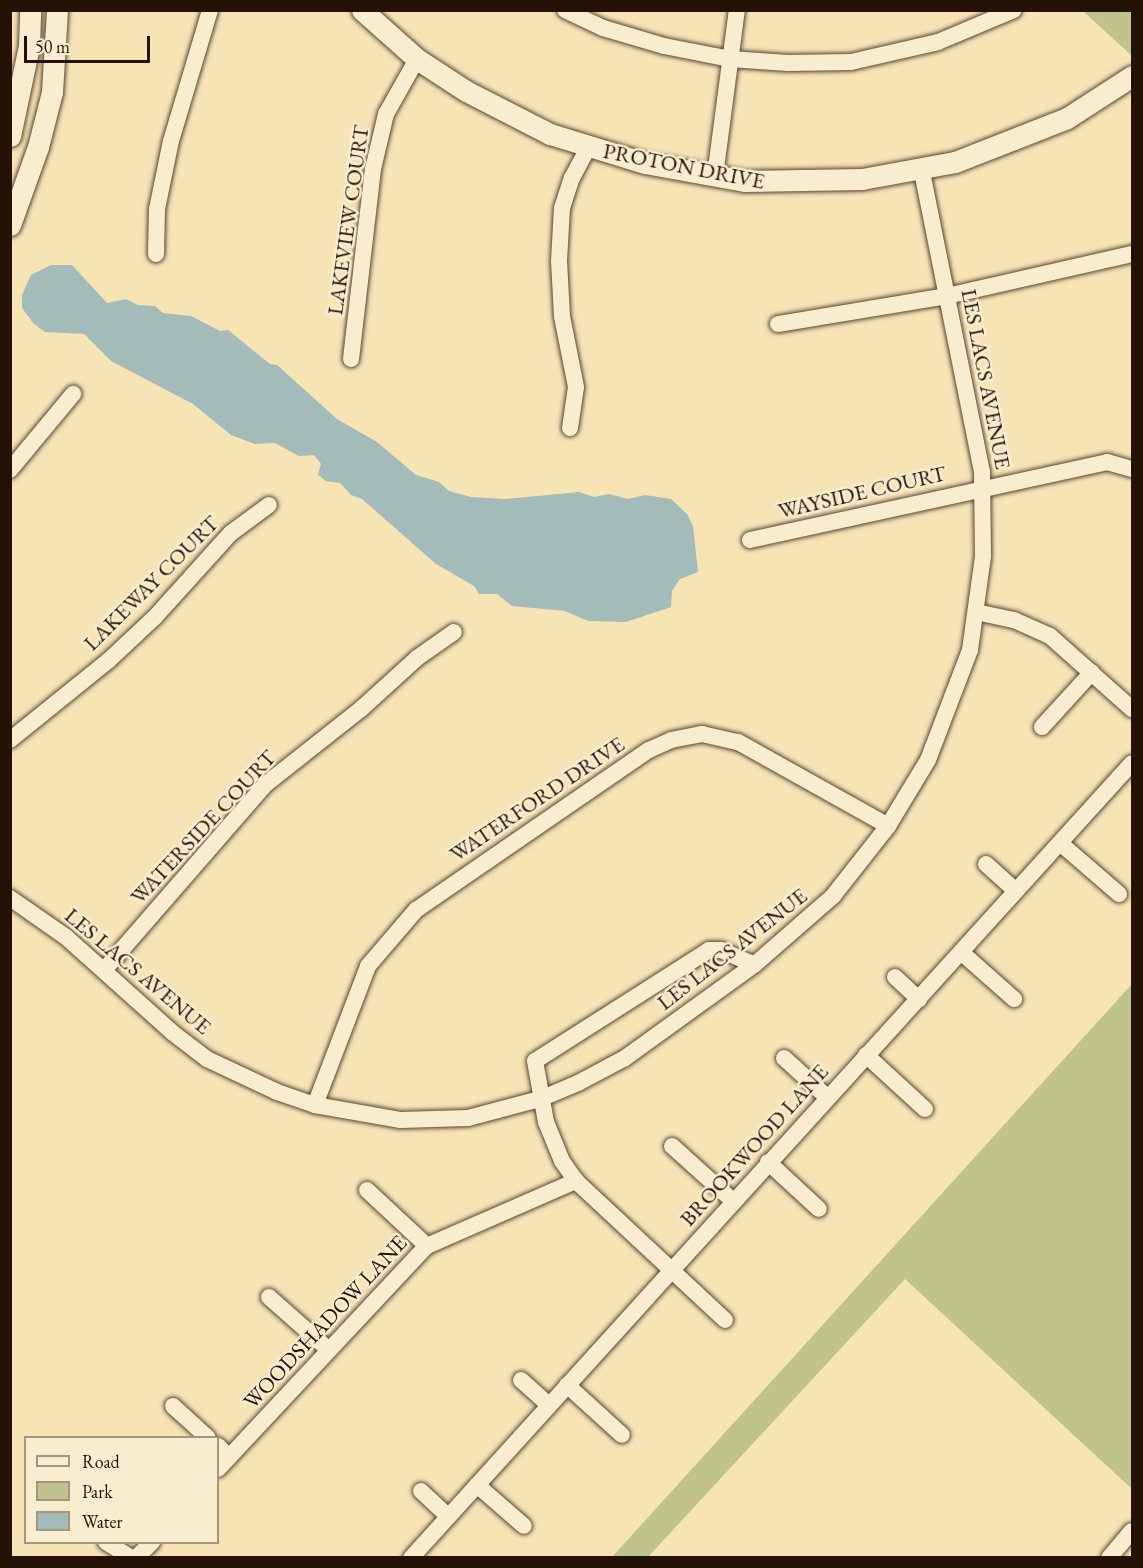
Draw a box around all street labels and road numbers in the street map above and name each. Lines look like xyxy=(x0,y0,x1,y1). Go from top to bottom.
street label: LAKEVIEW COURT xyxy=(322,123,374,317)
street label: PROTON DRIVE xyxy=(601,137,767,195)
street label: LES LACS AVENUE xyxy=(956,287,1016,471)
street label: WAYSIDE COURT xyxy=(775,460,949,524)
street label: LAKEWAY COURT xyxy=(78,510,224,656)
street label: WATERFORD DRIVE xyxy=(445,731,629,867)
street label: WATERSIDE COURT xyxy=(125,744,281,910)
street label: LES LACS AVENUE xyxy=(652,882,812,1016)
street label: LES LACS AVENUE xyxy=(59,902,217,1040)
street label: BROOKWOOD LANE xyxy=(674,1059,834,1231)
street label: WOODSHADOW LANE xyxy=(238,1230,412,1414)

